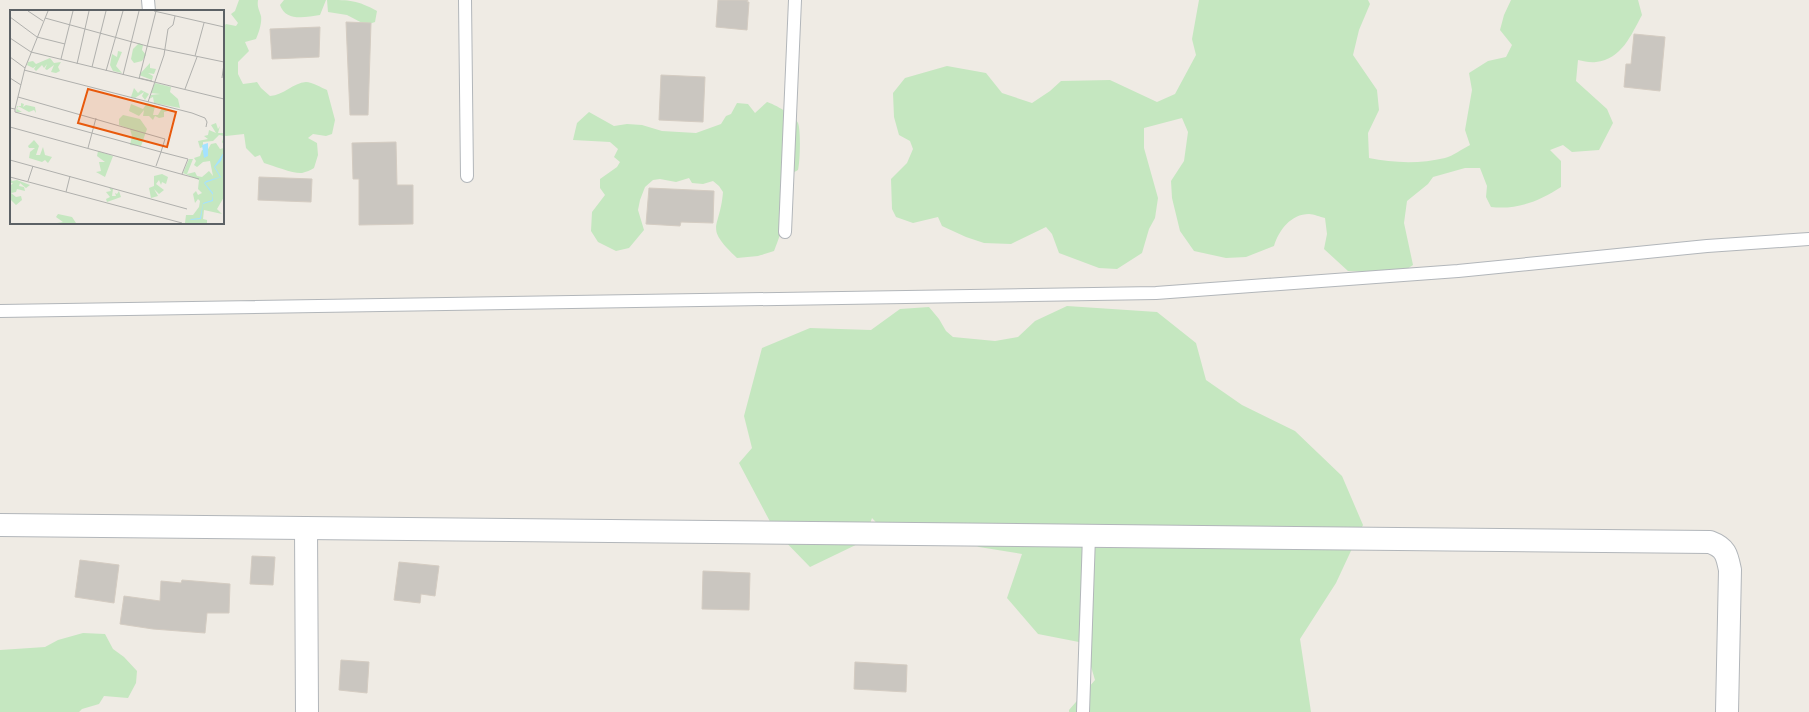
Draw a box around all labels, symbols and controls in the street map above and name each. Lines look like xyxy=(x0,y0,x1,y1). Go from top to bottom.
inset map xyxy=(10,10,224,224)

